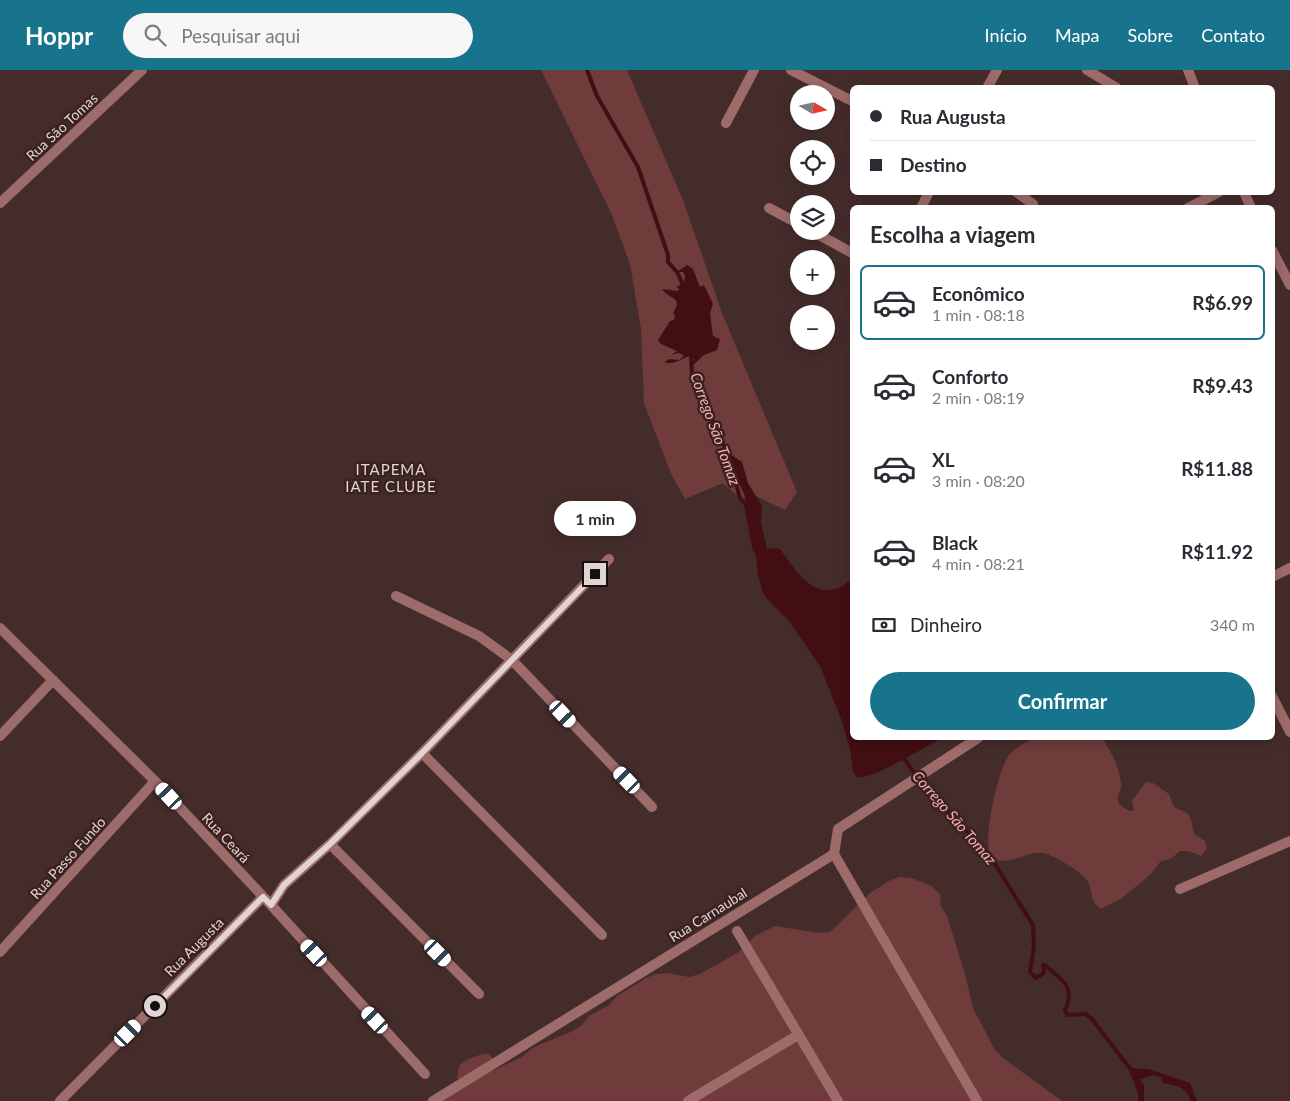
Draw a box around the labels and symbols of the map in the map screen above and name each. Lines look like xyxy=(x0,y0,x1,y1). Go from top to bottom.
north arrow xyxy=(790,85,835,130)
street label: Rua São Tomas xyxy=(22,89,101,164)
water label: Corrego São Tomaz xyxy=(687,370,745,488)
district label: ITAPEMA IATE CLUBE xyxy=(345,460,437,495)
callout: 1 min xyxy=(554,502,636,536)
route end xyxy=(584,563,606,585)
car xyxy=(547,698,578,730)
car xyxy=(611,764,642,796)
water label: Corrego São Tomaz xyxy=(909,767,1001,869)
car xyxy=(153,780,184,812)
street label: Rua Ceará xyxy=(199,809,254,866)
street label: Rua Passo Fundo xyxy=(26,813,109,902)
street label: Rua Carnaubal xyxy=(666,884,750,945)
street label: Rua Augusta xyxy=(161,914,227,980)
car xyxy=(298,937,329,969)
car xyxy=(422,937,453,969)
route start xyxy=(144,995,166,1017)
car xyxy=(359,1004,390,1036)
car xyxy=(112,1017,143,1049)

